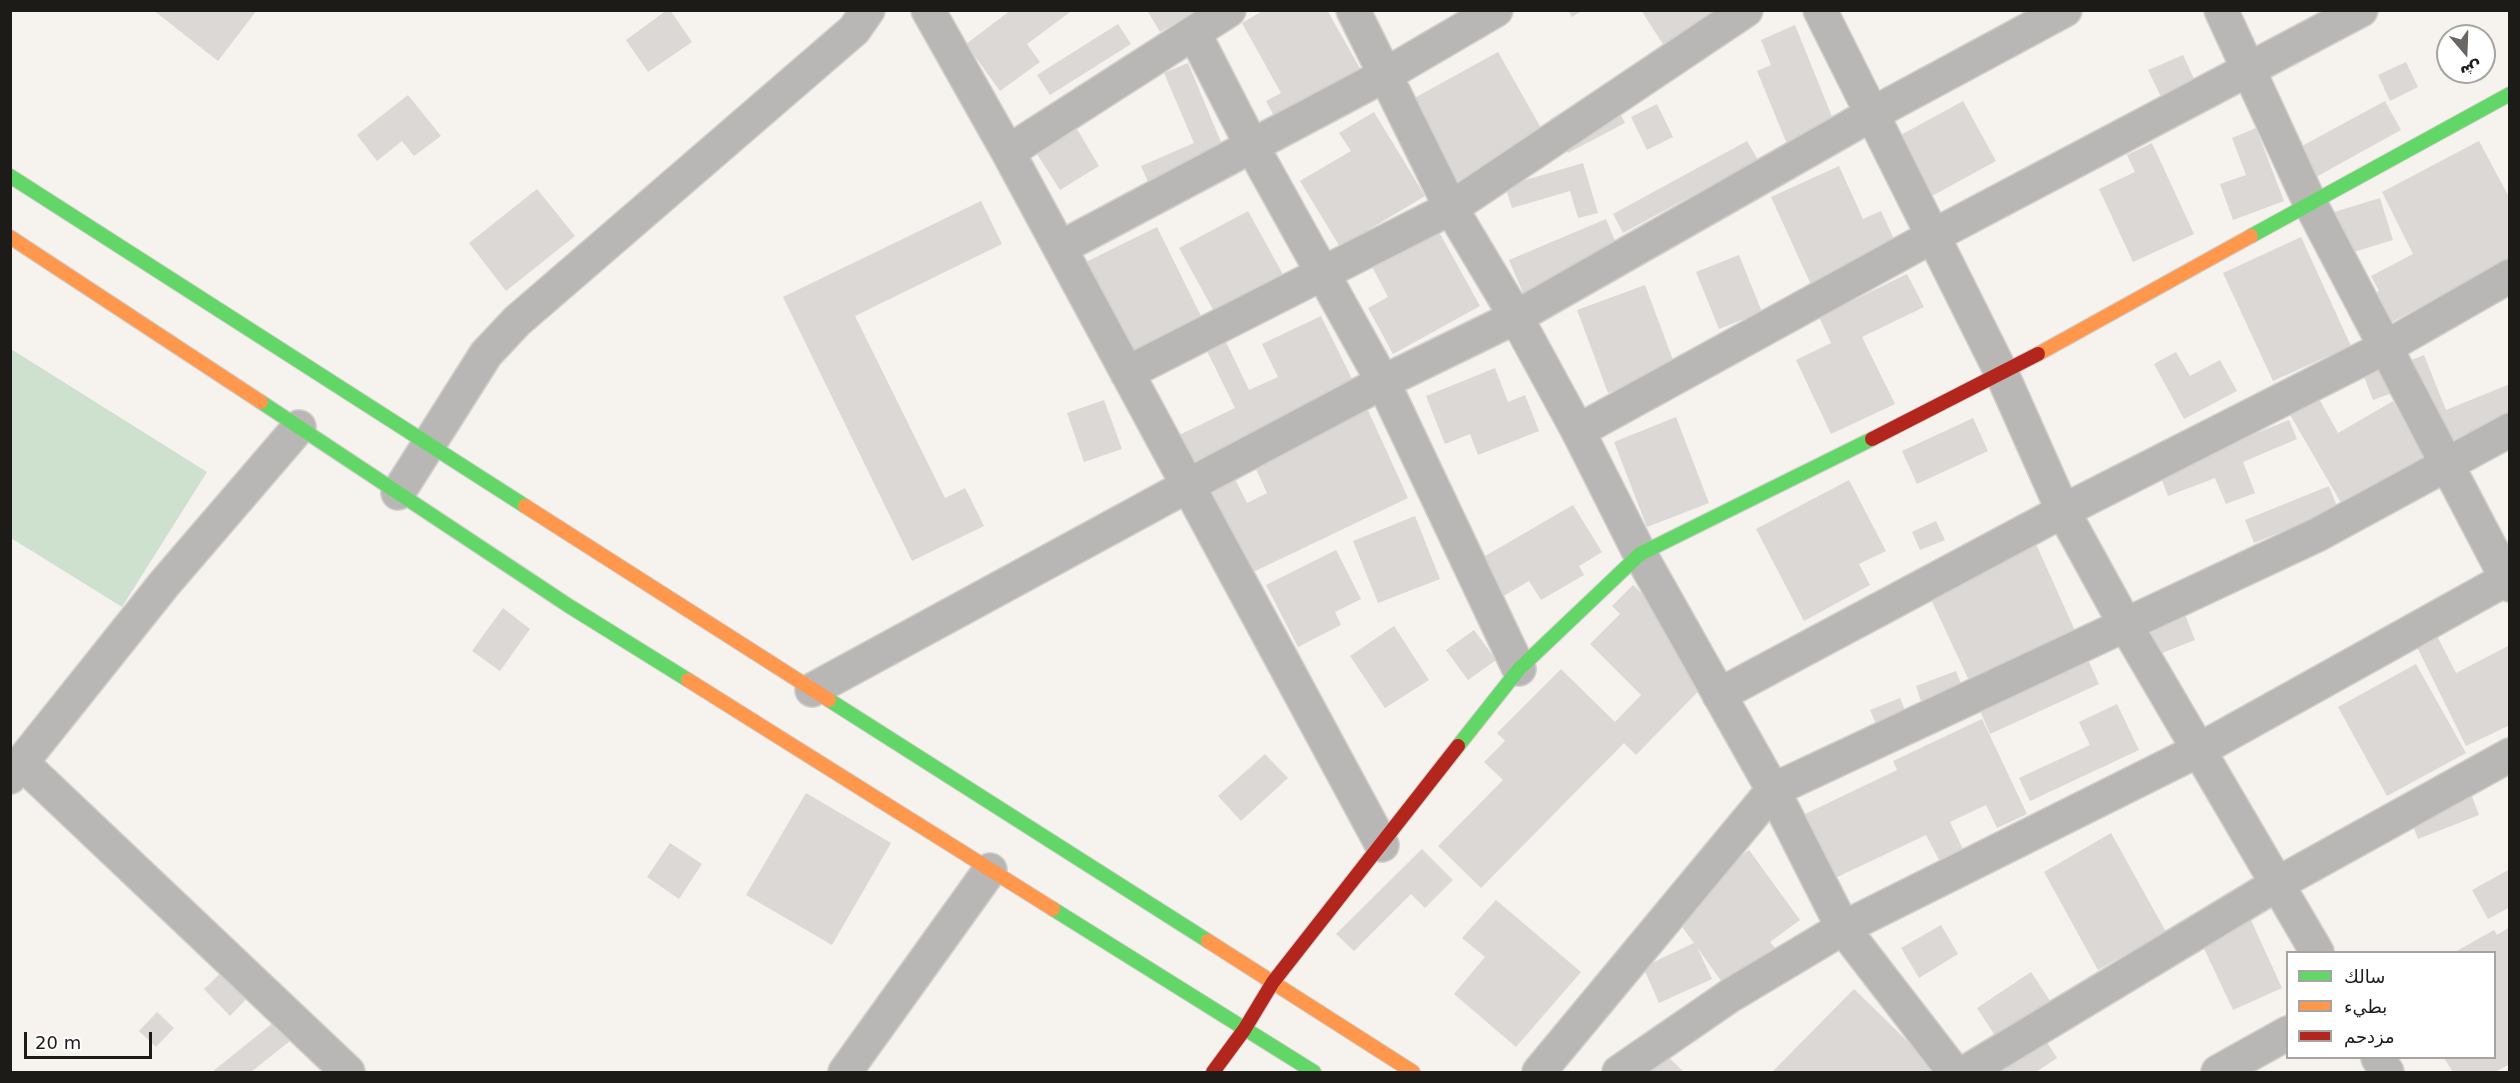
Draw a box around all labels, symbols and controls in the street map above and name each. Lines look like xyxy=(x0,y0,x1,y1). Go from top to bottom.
north arrow xyxy=(2436,24,2496,84)
text: ش xyxy=(2458,57,2485,82)
legend xyxy=(2286,951,2496,1059)
text: سالك xyxy=(2344,966,2385,987)
text: بطيء xyxy=(2344,996,2387,1017)
scale bar xyxy=(27,1020,154,1058)
text: مزدحم xyxy=(2344,1026,2395,1047)
text: 20 m xyxy=(35,1032,81,1053)

